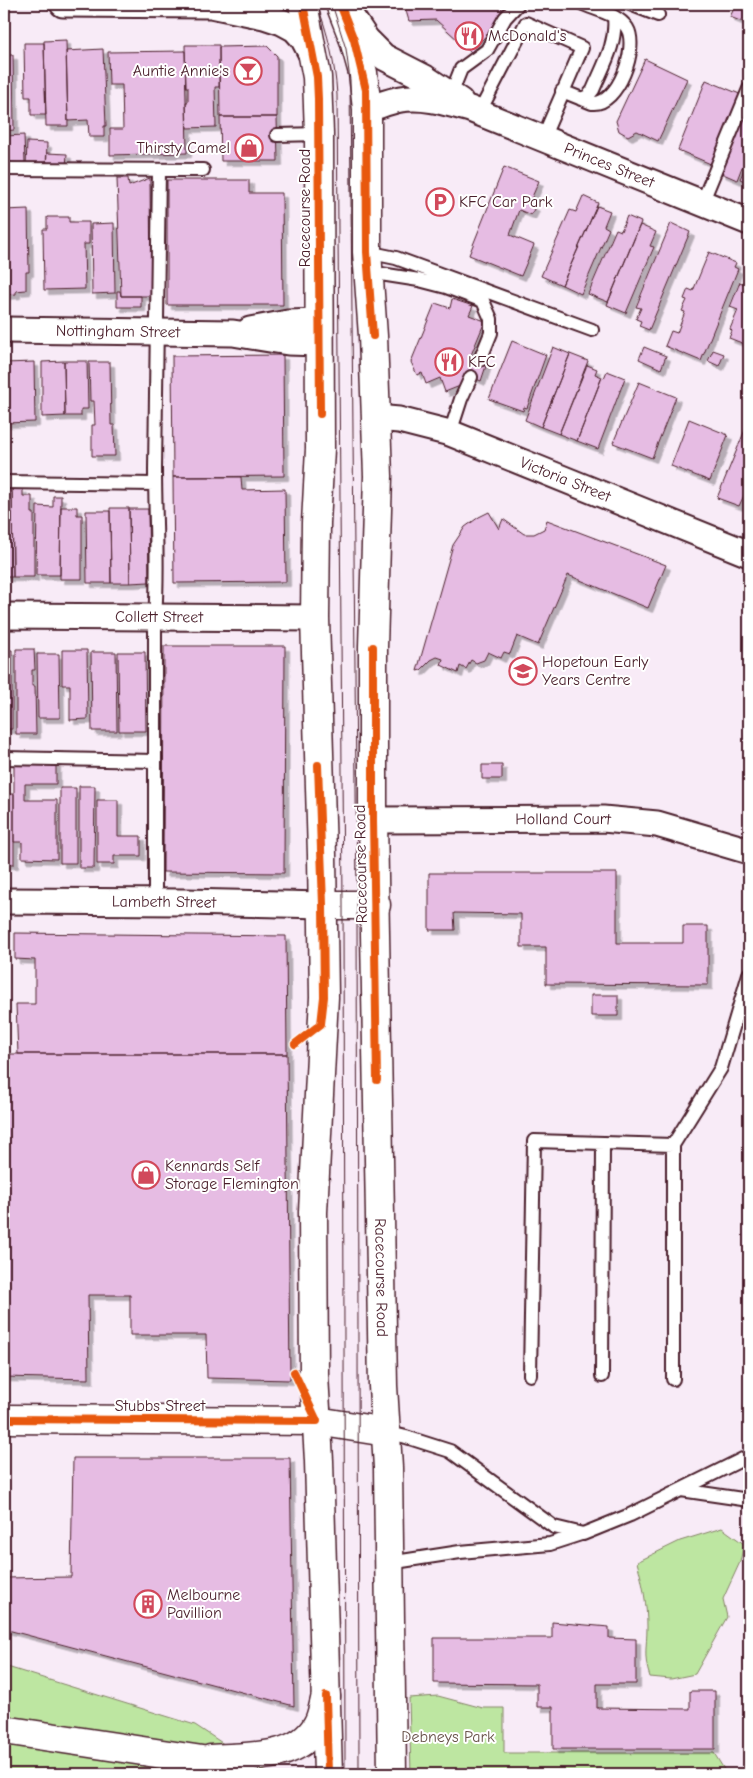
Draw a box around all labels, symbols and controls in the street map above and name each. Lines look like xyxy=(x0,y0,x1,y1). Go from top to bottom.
restaurant icon: McDonald's xyxy=(454,21,484,51)
place label: McDonald's xyxy=(488,27,567,45)
bar icon: Auntie Annie's xyxy=(233,56,263,86)
place label: Auntie Annie's xyxy=(133,62,229,80)
shop icon: Thirsty Camel xyxy=(234,133,264,163)
place label: Thirsty Camel xyxy=(137,139,230,157)
street label: Princes Street xyxy=(562,139,657,192)
street label: Racecourse Road xyxy=(296,149,314,267)
parking icon: KFC Car Park xyxy=(425,187,455,217)
place label: KFC Car Park xyxy=(459,193,553,211)
street label: Nottingham Street xyxy=(56,322,181,341)
restaurant icon: KFC xyxy=(434,347,464,377)
place label: KFC xyxy=(468,353,496,371)
street label: Victoria Street xyxy=(517,453,614,506)
street label: Collett Street xyxy=(115,608,203,626)
place label: Hopetoun Early Years Centre xyxy=(542,653,649,689)
school or university icon: Hopetoun Early Years Centre xyxy=(508,656,538,686)
street label: Racecourse Road xyxy=(351,805,371,923)
street label: Holland Court xyxy=(515,810,612,829)
street label: Lambeth Street xyxy=(112,893,217,912)
place label: Kennards Self Storage Flemington xyxy=(165,1157,299,1193)
shop icon: Kennards Self Storage Flemington xyxy=(131,1160,161,1190)
street label: Racecourse Road xyxy=(371,1218,391,1337)
street label: Stubbs Street xyxy=(115,1397,206,1415)
place label: Melbourne Pavillion xyxy=(167,1586,240,1622)
building icon: Melbourne Pavillion xyxy=(133,1589,163,1619)
park label: Debneys Park xyxy=(401,1728,495,1746)

